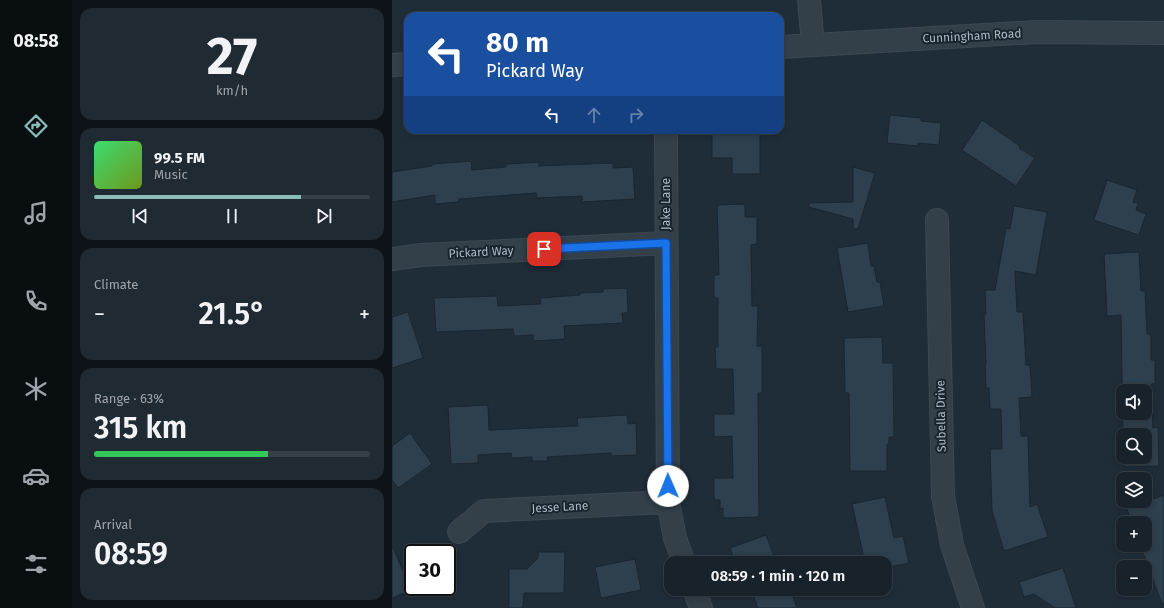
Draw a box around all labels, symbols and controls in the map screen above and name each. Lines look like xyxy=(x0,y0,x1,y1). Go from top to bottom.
text: 27 xyxy=(207,25,257,88)
text: 80 m xyxy=(486,26,549,59)
street label: Cunningham Road xyxy=(922,26,1022,46)
icon: left xyxy=(420,28,472,80)
text: 08:58 xyxy=(13,30,59,52)
text: Pickard Way xyxy=(486,60,584,82)
text: km/h xyxy=(216,83,248,98)
icon: left xyxy=(541,104,563,126)
icon: ahead xyxy=(583,104,605,126)
icon: right xyxy=(625,104,647,126)
icon: directions xyxy=(22,112,50,140)
text: 99.5 FM xyxy=(154,149,205,167)
text: Music xyxy=(154,167,188,182)
street label: Jake Lane xyxy=(659,178,673,230)
icon: music xyxy=(22,199,50,227)
icon: previous xyxy=(129,205,151,227)
icon: pause xyxy=(221,205,243,227)
icon: next xyxy=(313,205,335,227)
pin xyxy=(527,232,561,266)
icon: arrive xyxy=(533,238,555,260)
street label: Pickard Way xyxy=(448,243,514,261)
text: Climate xyxy=(94,277,138,292)
icon: phone xyxy=(22,287,50,315)
text: 21.5° xyxy=(199,296,266,332)
text: − xyxy=(94,301,105,328)
text: + xyxy=(359,301,370,328)
icon: climate xyxy=(22,375,50,403)
street label: Subella Drive xyxy=(933,380,949,452)
map controls xyxy=(1116,384,1152,596)
button: sound xyxy=(1116,384,1152,420)
text: Range · 63% xyxy=(94,391,164,406)
text: 315 km xyxy=(94,410,187,446)
button: search xyxy=(1116,428,1152,464)
icon: car xyxy=(22,462,50,490)
position arrow xyxy=(647,465,689,507)
button: layers xyxy=(1116,472,1152,508)
street label: Jesse Lane xyxy=(531,499,589,515)
button: + xyxy=(1116,516,1152,552)
text: Arrival xyxy=(94,517,132,532)
text: 08:59 xyxy=(94,536,168,572)
speed limit sign: 30 xyxy=(404,544,456,596)
icon: filters xyxy=(22,550,50,578)
button: − xyxy=(1116,560,1152,596)
text: 08:59 · 1 min · 120 m xyxy=(711,567,845,585)

